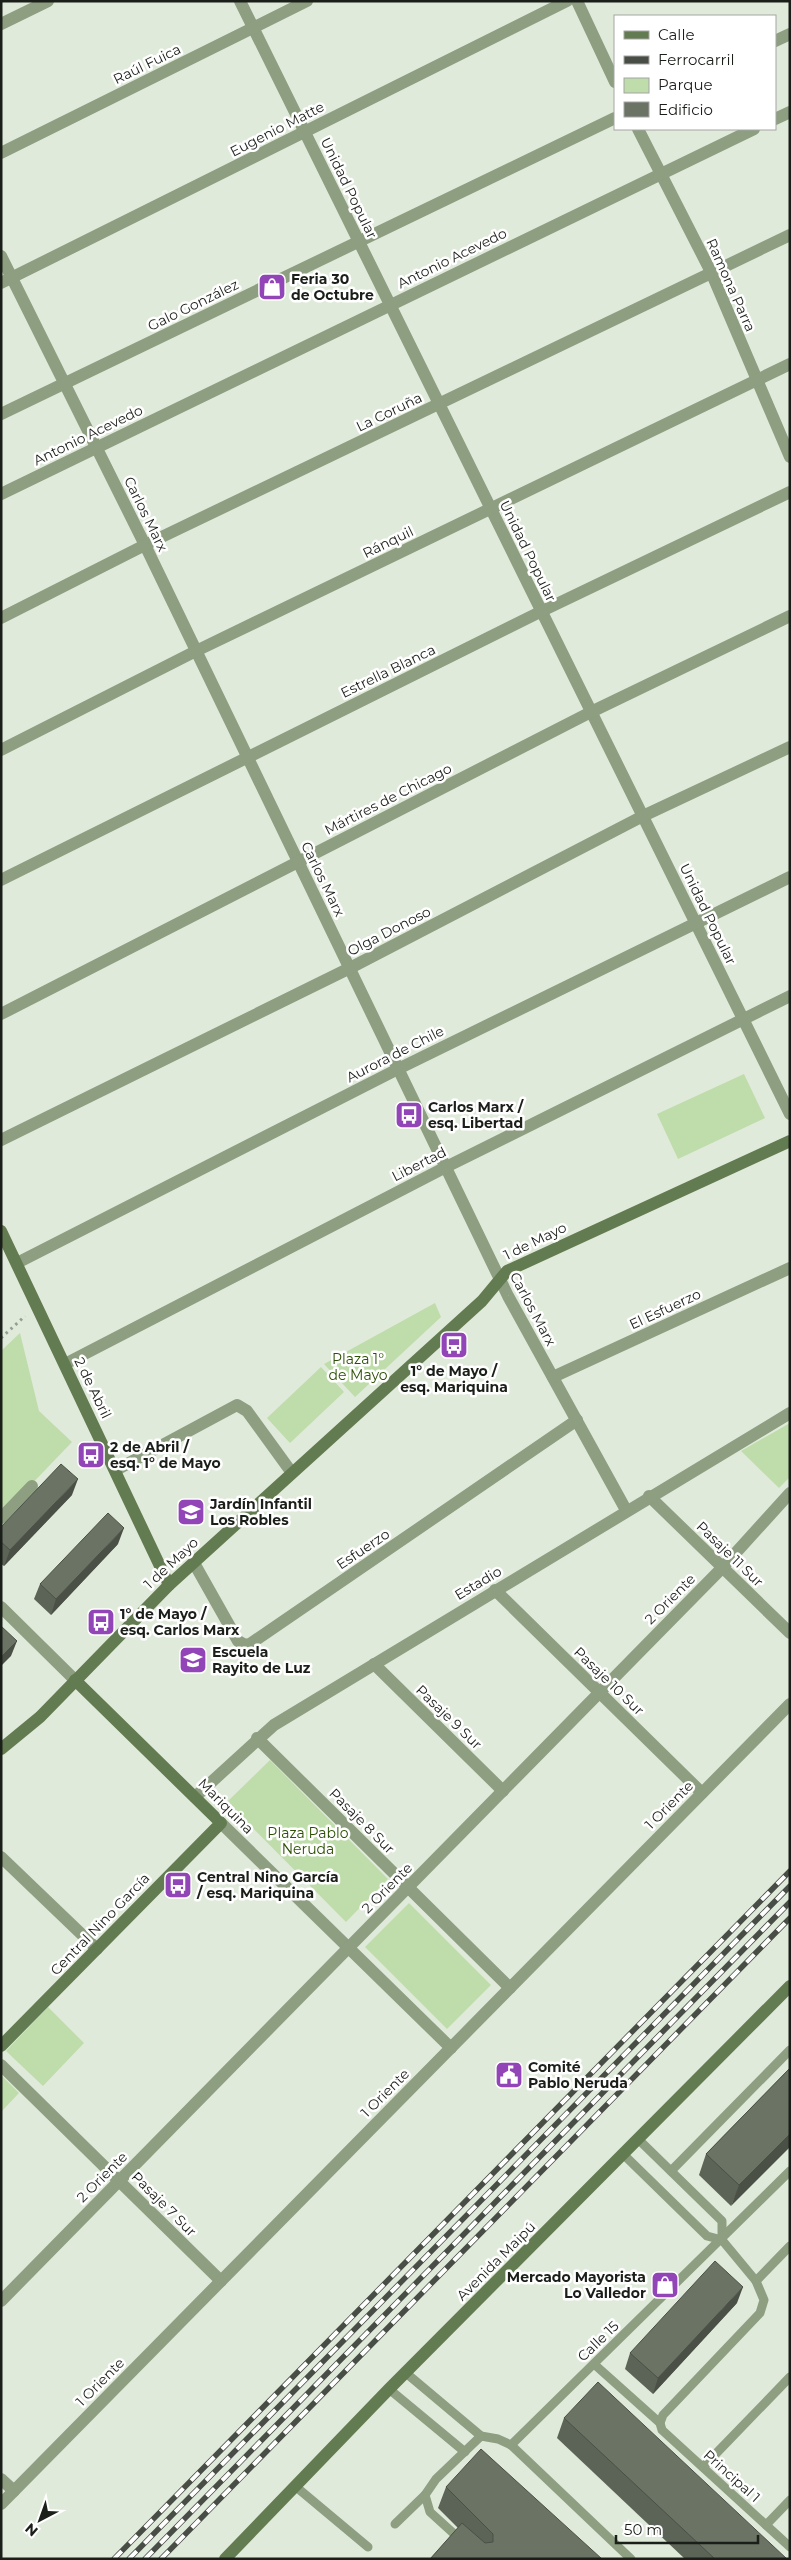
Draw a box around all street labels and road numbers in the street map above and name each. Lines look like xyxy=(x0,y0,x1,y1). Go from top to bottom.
street label: Raúl Fuica xyxy=(110,40,184,88)
street label: Eugenio Matte xyxy=(227,98,327,160)
street label: Unidad Popular xyxy=(317,134,381,242)
street label: Antonio Acevedo xyxy=(394,224,510,292)
street label: Ramona Parra xyxy=(702,236,760,334)
street label: Galo González xyxy=(145,275,241,335)
street label: La Coruña xyxy=(353,388,425,436)
street label: Antonio Acevedo xyxy=(30,401,146,469)
street label: Carlos Marx xyxy=(120,474,172,555)
street label: Unidad Popular xyxy=(496,497,560,605)
street label: Ránquil xyxy=(360,522,416,562)
street label: Estrella Blanca xyxy=(338,640,438,702)
street label: Mártires de Chicago xyxy=(321,759,455,839)
street label: Carlos Marx xyxy=(297,839,349,920)
street label: Unidad Popular xyxy=(676,860,740,968)
street label: Olga Donoso xyxy=(344,902,434,960)
street label: Aurora de Chile xyxy=(343,1022,447,1086)
street label: Libertad xyxy=(389,1143,449,1185)
street label: 1 de Mayo xyxy=(501,1218,570,1264)
street label: Carlos Marx xyxy=(506,1269,560,1350)
street label: El Esfuerzo xyxy=(626,1284,704,1333)
street label: 2 de Abril xyxy=(70,1354,116,1422)
street label: Pasaje 11 Sur xyxy=(693,1517,768,1591)
street label: Esfuerzo xyxy=(333,1525,393,1573)
street label: 1 de Mayo xyxy=(140,1533,202,1593)
street label: Estadio xyxy=(451,1562,505,1604)
street label: 2 Oriente xyxy=(641,1570,699,1628)
street label: Pasaje 10 Sur xyxy=(570,1643,648,1719)
street label: Pasaje 9 Sur xyxy=(412,1681,486,1753)
street label: Mariquina xyxy=(194,1774,258,1838)
street label: 1 Oriente xyxy=(641,1777,697,1833)
street label: Pasaje 8 Sur xyxy=(325,1784,399,1858)
street label: 2 Oriente xyxy=(358,1859,416,1917)
street label: Central Nino García xyxy=(47,1869,153,1979)
street label: 1 Oriente xyxy=(357,2065,413,2121)
street label: 2 Oriente xyxy=(73,2148,131,2206)
street label: Pasaje 7 Sur xyxy=(128,2168,201,2241)
street label: Avenida Maipú xyxy=(453,2218,539,2304)
street label: Calle 15 xyxy=(574,2317,623,2365)
street label: 1 Oriente xyxy=(72,2354,128,2410)
street label: Principal 1 xyxy=(700,2446,764,2506)

